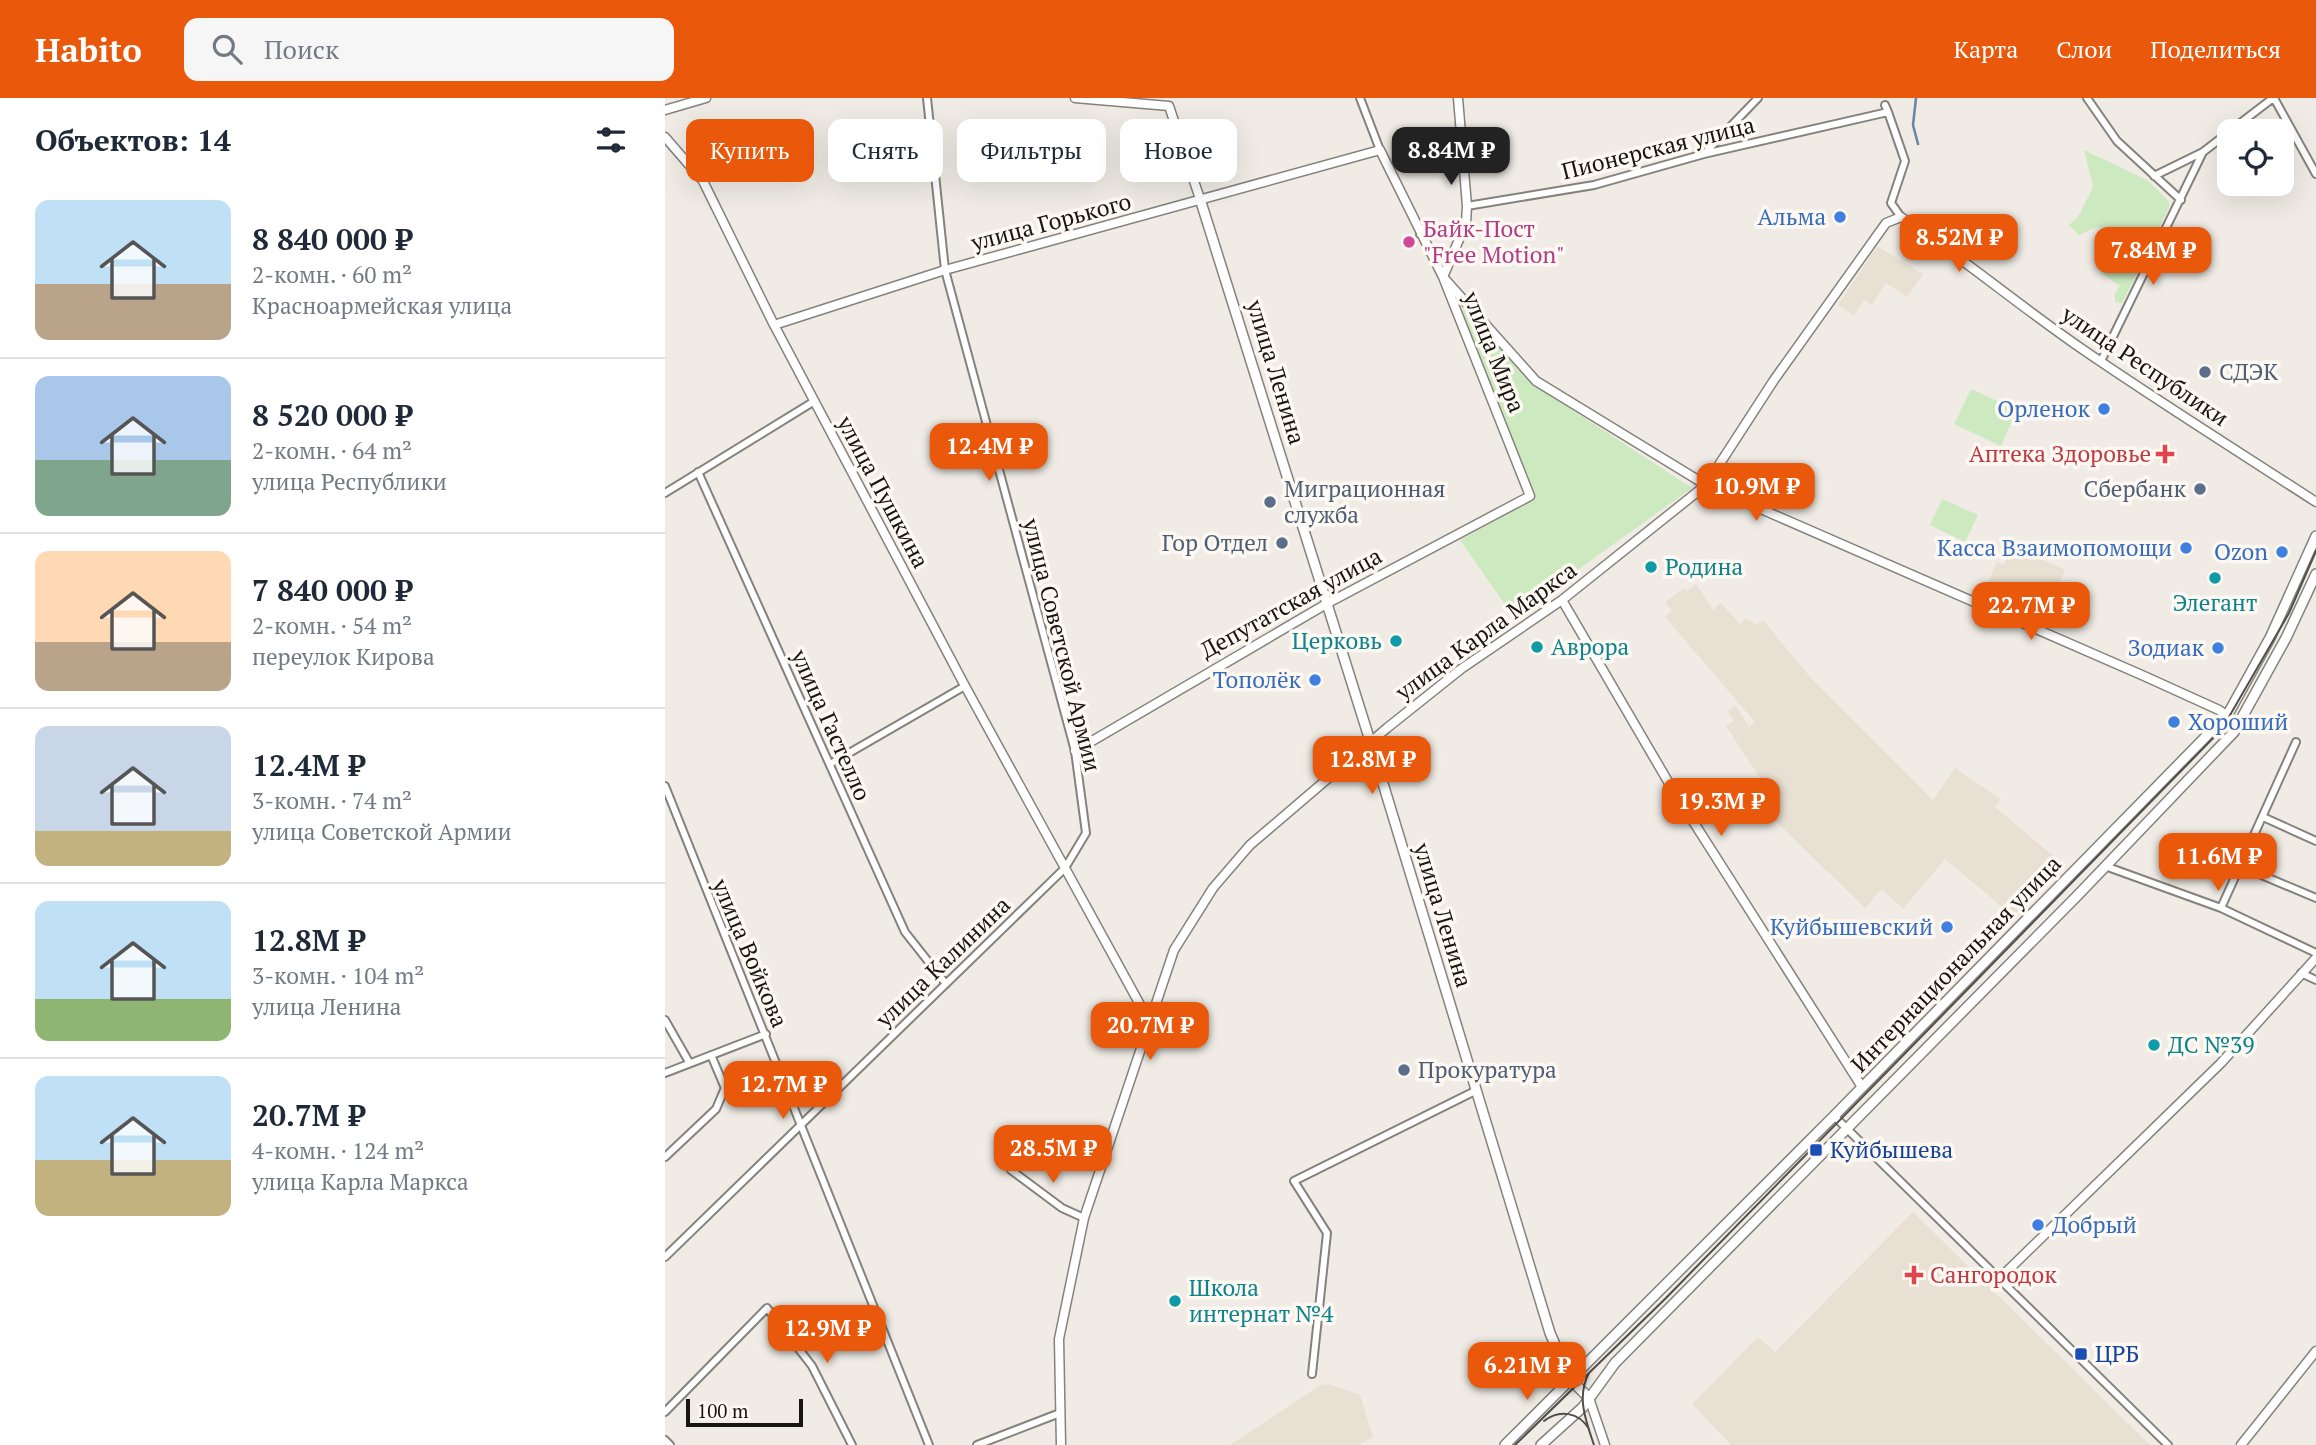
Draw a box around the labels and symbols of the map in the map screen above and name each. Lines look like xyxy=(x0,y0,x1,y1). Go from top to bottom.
street label: Пионерская улица xyxy=(1558,108,1758,186)
pin: 8.84M ₽ xyxy=(1386,127,1516,187)
street label: улица Горького xyxy=(966,185,1134,258)
place label: Альма xyxy=(1758,201,1826,232)
marker: Альма xyxy=(1832,209,1848,225)
place label: Байк-Пост "Free Motion" xyxy=(1423,213,1565,270)
pin: 8.52M ₽ xyxy=(1894,214,2024,274)
pin: 7.84M ₽ xyxy=(2088,228,2218,287)
marker: Байк-Пост "Free Motion" xyxy=(1401,234,1417,250)
street label: улица Мира xyxy=(1456,286,1533,417)
street label: улица Ленина xyxy=(1240,295,1313,448)
street label: улица Республики xyxy=(2055,298,2235,433)
place label: СДЭК xyxy=(2219,356,2278,387)
marker: СДЭК xyxy=(2197,364,2213,380)
place label: Орленок xyxy=(1997,393,2091,424)
marker: Орленок xyxy=(2096,401,2112,417)
street label: улица Пушкина xyxy=(830,409,937,574)
pin: 12.4M ₽ xyxy=(924,424,1054,483)
place label: Аптека Здоровье xyxy=(1969,438,2151,469)
marker: Аптека Здоровье xyxy=(2157,446,2173,462)
pin: 10.9M ₽ xyxy=(1691,464,1821,523)
place label: Миграционная служба xyxy=(1284,473,1445,530)
place label: Сбербанк xyxy=(2084,473,2187,504)
marker: Сбербанк xyxy=(2192,481,2208,497)
marker: Миграционная служба xyxy=(1262,494,1278,510)
street label: улица Советской Армии xyxy=(1016,514,1109,775)
place label: Гор Отдел xyxy=(1162,527,1268,558)
place label: Касса Взаимопомощи xyxy=(1937,532,2172,563)
marker: Гор Отдел xyxy=(1274,535,1290,551)
place label: Ozon xyxy=(2214,536,2268,567)
street label: Депутатская улица xyxy=(1194,540,1387,665)
marker: Касса Взаимопомощи xyxy=(2178,540,2194,556)
marker: Ozon xyxy=(2274,544,2290,560)
place label: Родина xyxy=(1665,551,1744,582)
street label: улица Карла Маркса xyxy=(1388,554,1583,707)
marker: Родина xyxy=(1643,559,1659,575)
marker: Элегант xyxy=(2207,570,2223,586)
pin: 22.7M ₽ xyxy=(1966,582,2096,642)
place label: Элегант xyxy=(2173,587,2257,618)
place label: Церковь xyxy=(1292,625,1382,656)
place label: Аврора xyxy=(1551,631,1630,662)
place label: Зодиак xyxy=(2128,632,2205,663)
marker: Церковь xyxy=(1388,633,1404,649)
marker: Аврора xyxy=(1529,639,1545,655)
marker: Зодиак xyxy=(2210,640,2226,656)
street label: улица Гастелло xyxy=(784,643,879,805)
place label: Тополёк xyxy=(1213,664,1302,695)
marker: Тополёк xyxy=(1307,672,1323,688)
place label: Хороший xyxy=(2188,706,2288,737)
marker: Хороший xyxy=(2166,714,2182,730)
pin: 12.8M ₽ xyxy=(1307,736,1437,796)
pin: 19.3M ₽ xyxy=(1656,778,1786,838)
pin: 11.6M ₽ xyxy=(2153,834,2283,893)
street label: улица Ленина xyxy=(1407,838,1480,991)
street label: Интернациональная улица xyxy=(1844,848,2068,1079)
street label: улица Войкова xyxy=(705,873,796,1032)
street label: улица Калинина xyxy=(868,889,1017,1035)
place label: Куйбышевский xyxy=(1770,911,1933,942)
marker: Куйбышевский xyxy=(1939,919,1955,935)
pin: 20.7M ₽ xyxy=(1085,1002,1215,1062)
place label: ДС №39 xyxy=(2168,1029,2255,1060)
marker: ДС №39 xyxy=(2146,1037,2162,1053)
place label: Прокуратура xyxy=(1418,1054,1557,1085)
pin: 12.7M ₽ xyxy=(718,1062,848,1121)
marker: Прокуратура xyxy=(1396,1062,1412,1078)
pin: 28.5M ₽ xyxy=(988,1126,1118,1185)
place label: Куйбышева xyxy=(1830,1134,1954,1165)
marker: Куйбышева xyxy=(1808,1142,1824,1158)
place label: Добрый xyxy=(2052,1209,2137,1240)
marker: Добрый xyxy=(2030,1217,2046,1233)
place label: Сангородок xyxy=(1930,1259,2057,1290)
marker: Сангородок xyxy=(1904,1265,1924,1285)
place label: Школа интернат №4 xyxy=(1189,1272,1334,1329)
marker: Школа интернат №4 xyxy=(1167,1293,1183,1309)
pin: 12.9M ₽ xyxy=(762,1306,892,1365)
place label: ЦРБ xyxy=(2095,1338,2139,1369)
pin: 6.21M ₽ xyxy=(1462,1342,1592,1402)
marker: ЦРБ xyxy=(2073,1346,2089,1362)
scale bar xyxy=(686,1396,803,1428)

